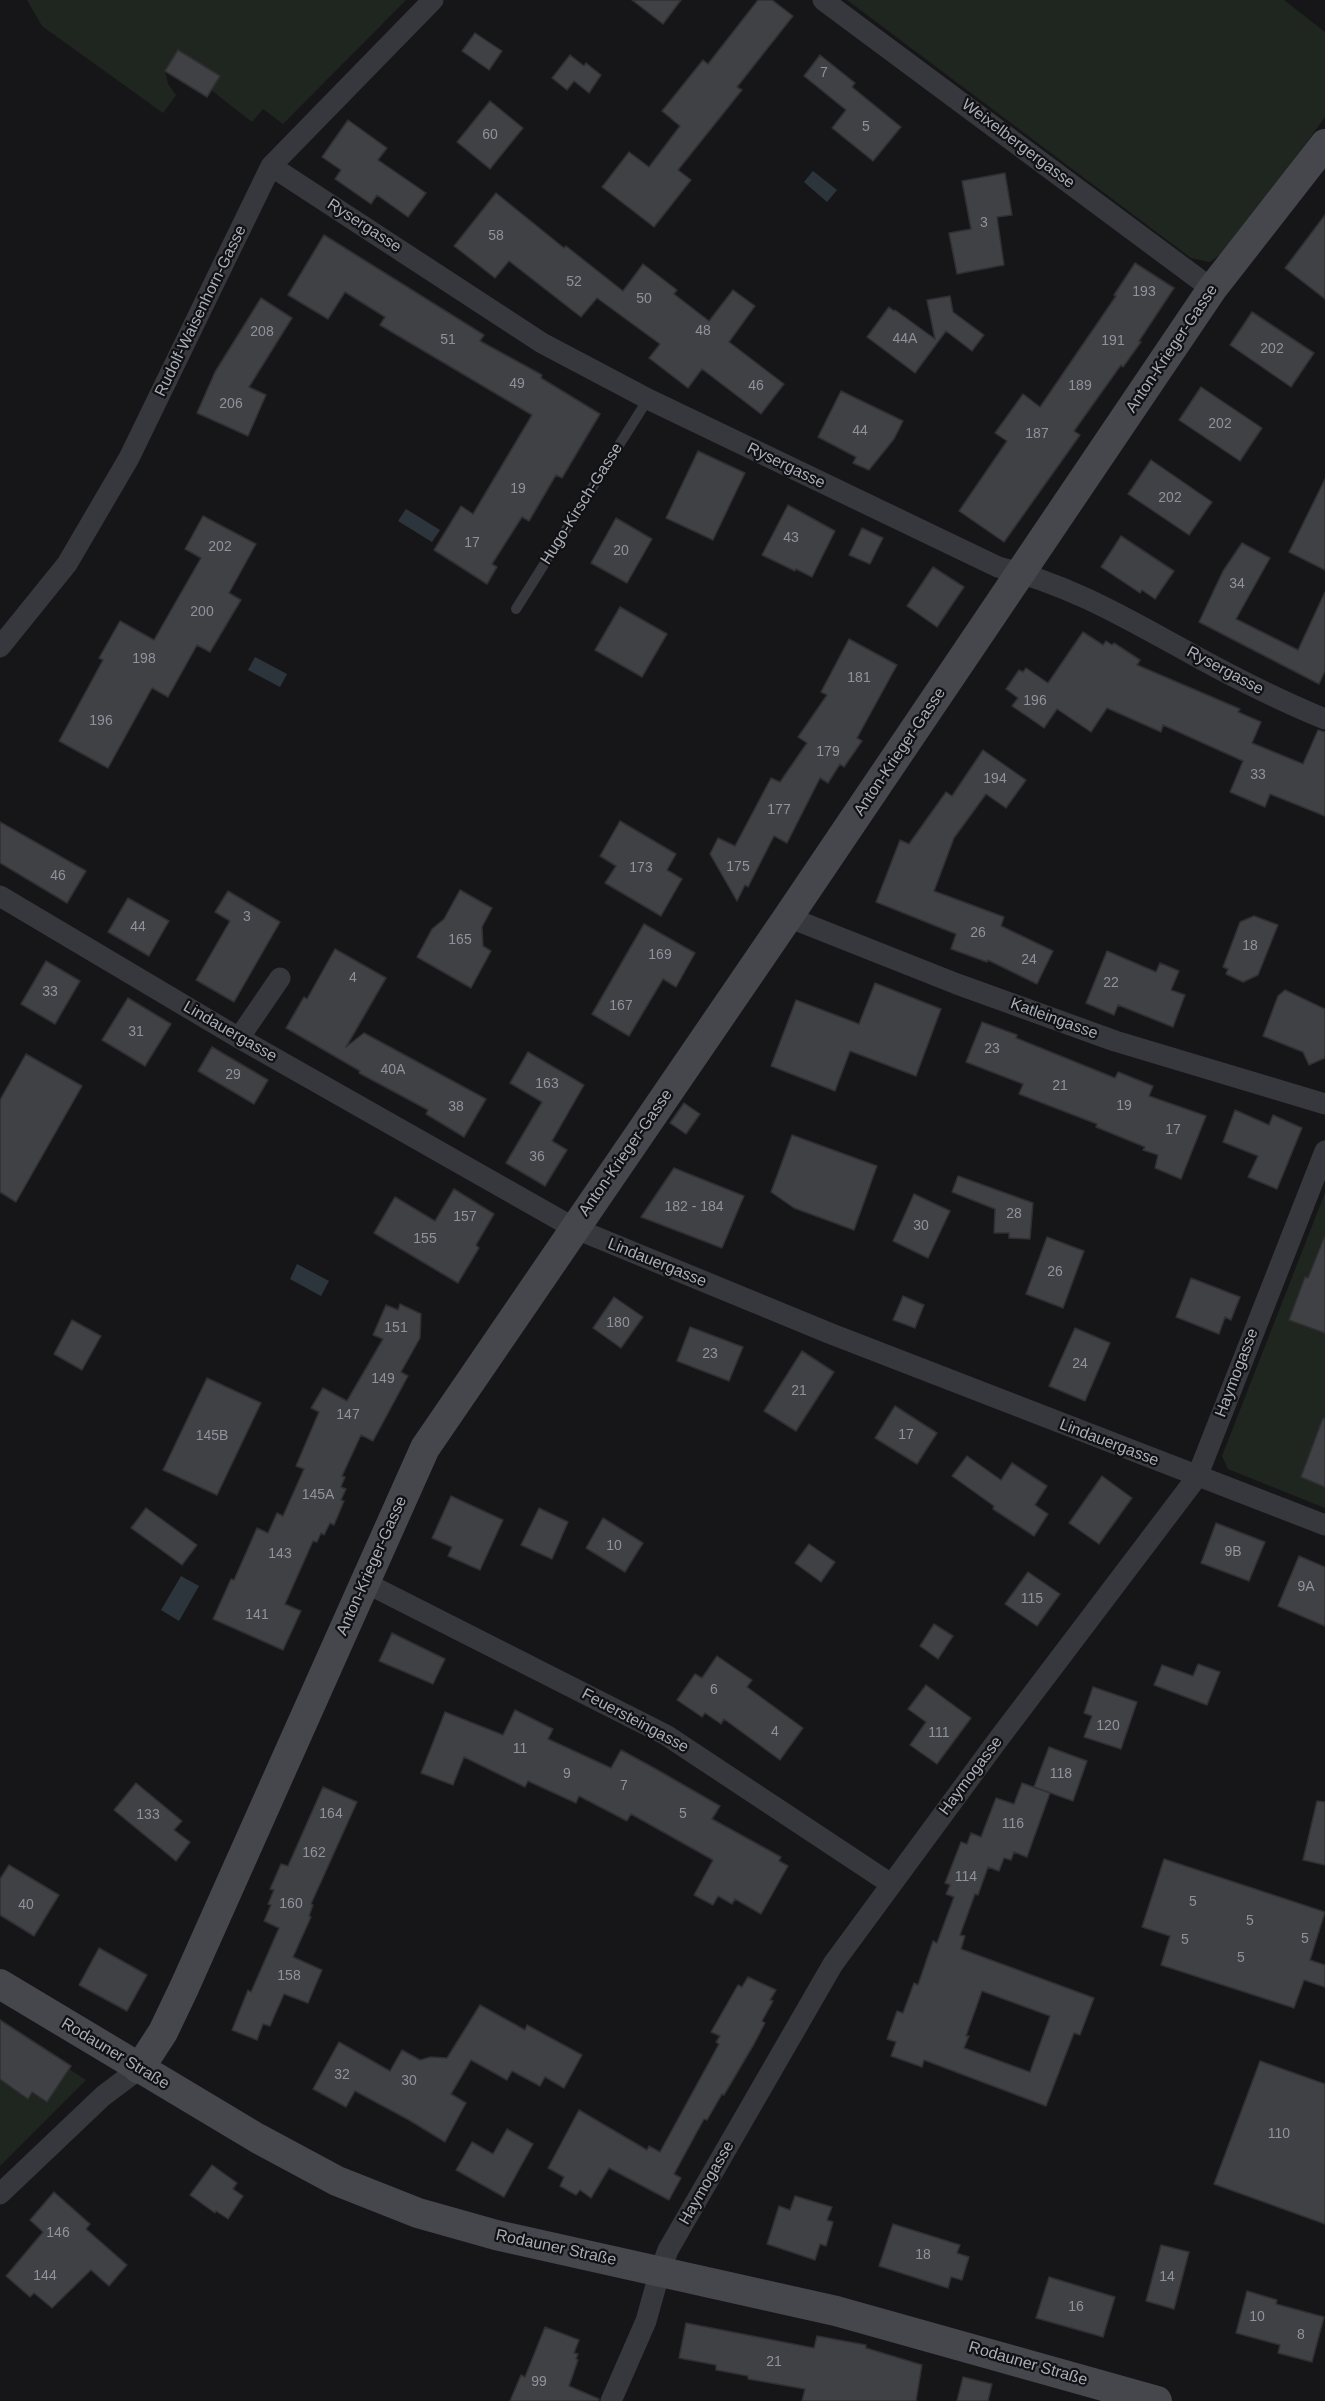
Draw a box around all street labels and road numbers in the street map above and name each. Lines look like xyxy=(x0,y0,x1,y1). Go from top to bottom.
street label: Weixelbergergasse xyxy=(958,95,1078,193)
street label: Rysergasse xyxy=(323,195,405,257)
street label: Rudolf-Waisenhorn-Gasse xyxy=(151,222,251,400)
street label: Anton-Krieger-Gasse xyxy=(1122,281,1222,417)
street label: Rysergasse xyxy=(744,439,828,493)
street label: Hugo-Kirsch-Gasse xyxy=(537,440,627,568)
street label: Rysergasse xyxy=(1183,643,1267,699)
street label: Anton-Krieger-Gasse xyxy=(850,684,950,820)
street label: Katleingasse xyxy=(1008,994,1100,1044)
street label: Lindauergasse xyxy=(180,997,280,1067)
street label: Anton-Krieger-Gasse xyxy=(575,1086,677,1220)
street label: Lindauergasse xyxy=(605,1234,709,1292)
street label: Haymogasse xyxy=(1211,1326,1263,1420)
street label: Lindauergasse xyxy=(1057,1415,1161,1471)
street label: Anton-Krieger-Gasse xyxy=(333,1493,411,1639)
street label: Feuersteingasse xyxy=(578,1685,692,1757)
street label: Haymogasse xyxy=(935,1733,1007,1819)
street label: Rodauner Straße xyxy=(57,2014,173,2094)
street label: Haymogasse xyxy=(675,2138,739,2228)
street label: Rodauner Straße xyxy=(494,2226,618,2270)
street label: Rodauner Straße xyxy=(966,2338,1090,2390)

